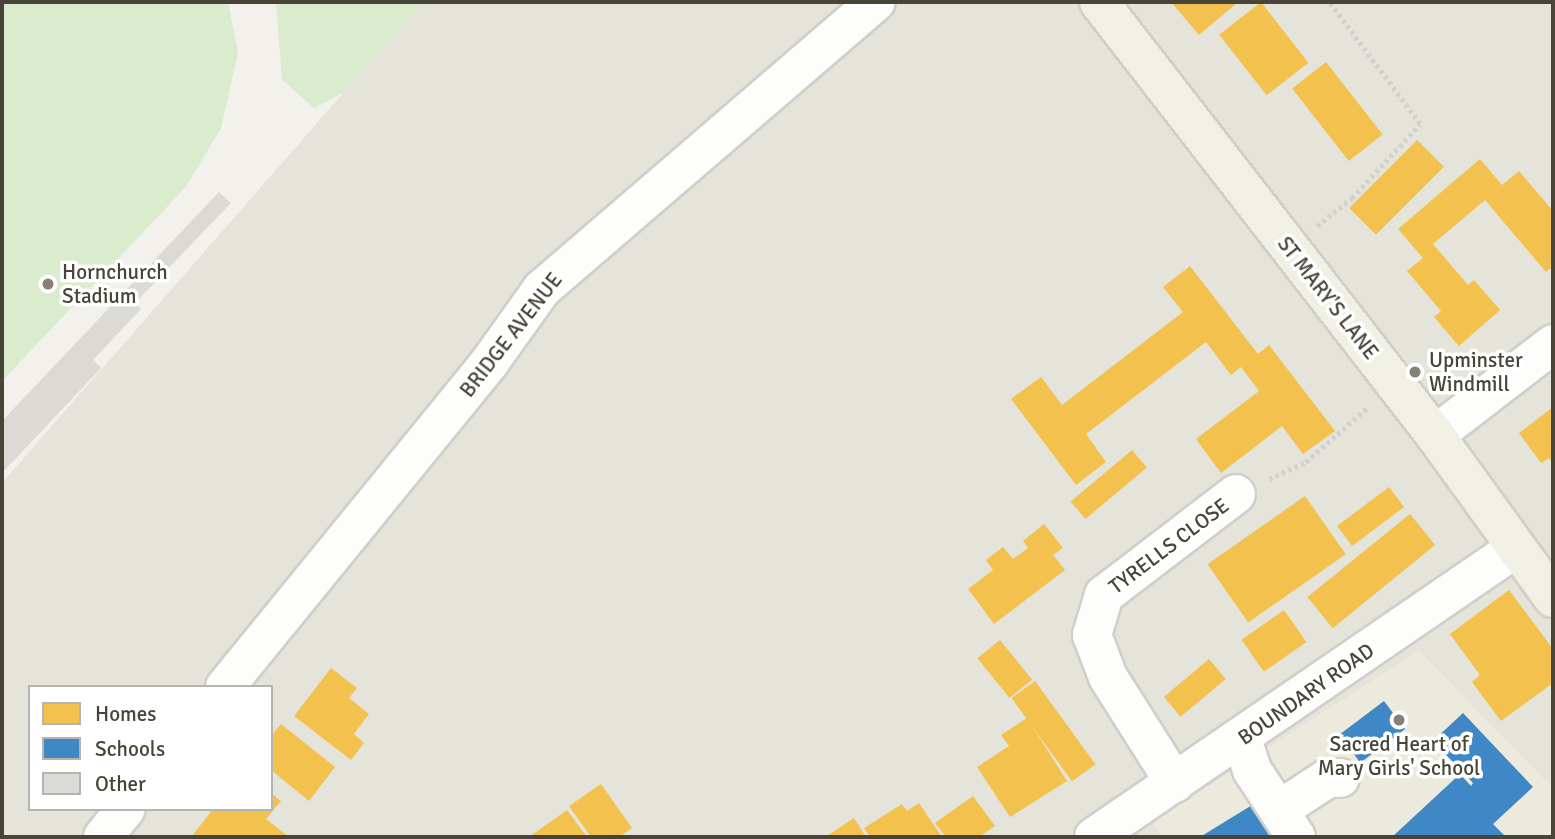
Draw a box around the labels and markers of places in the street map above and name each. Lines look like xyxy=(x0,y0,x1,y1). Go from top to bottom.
place label: Hornchurch Stadium xyxy=(62,259,168,309)
marker: Hornchurch Stadium xyxy=(40,276,56,292)
place label: Upminster Windmill xyxy=(1429,347,1523,397)
marker: Upminster Windmill xyxy=(1407,364,1423,380)
marker: Sacred Heart of Mary Girls' School xyxy=(1391,712,1407,728)
place label: Sacred Heart of Mary Girls' School xyxy=(1318,731,1480,781)

